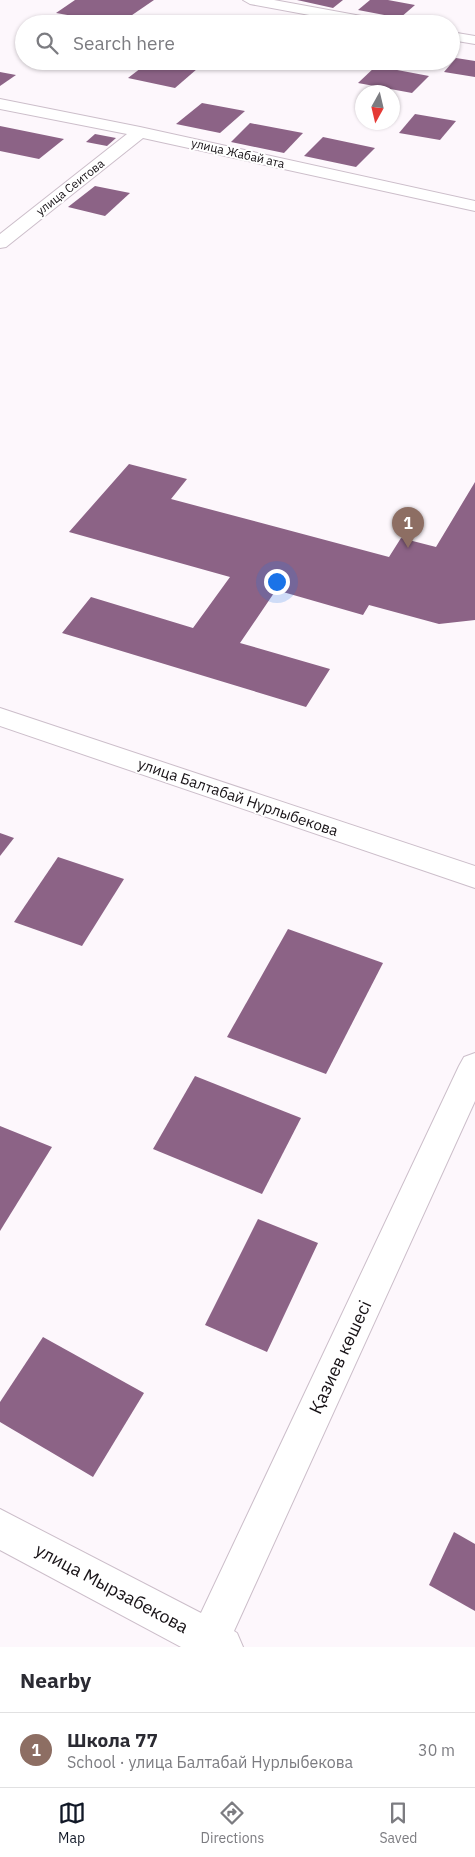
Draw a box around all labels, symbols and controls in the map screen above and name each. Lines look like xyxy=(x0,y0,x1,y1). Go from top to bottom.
search box xyxy=(15,15,460,70)
icon: search xyxy=(33,29,61,57)
text: Search here xyxy=(73,31,175,55)
north arrow xyxy=(355,85,400,130)
street label: улица Жабай ата xyxy=(190,135,287,171)
street label: улица Сеитова xyxy=(33,155,108,218)
pin: 1 xyxy=(392,507,424,548)
your location xyxy=(264,569,290,595)
street label: улица Балтабай Нурлыбекова xyxy=(135,754,341,840)
street label: Қазиев көшесі xyxy=(304,1296,376,1418)
street label: улица Мырзабекова xyxy=(32,1538,193,1638)
text: Nearby xyxy=(20,1666,91,1694)
text: Школа 77 xyxy=(67,1728,158,1752)
text: 1 xyxy=(31,1740,41,1760)
text: 30 m xyxy=(418,1740,455,1760)
text: School · улица Балтабай Нурлыбекова xyxy=(67,1752,353,1772)
tab: Map xyxy=(58,1799,86,1847)
tab: Directions xyxy=(201,1799,264,1847)
tab: Saved xyxy=(379,1799,417,1847)

